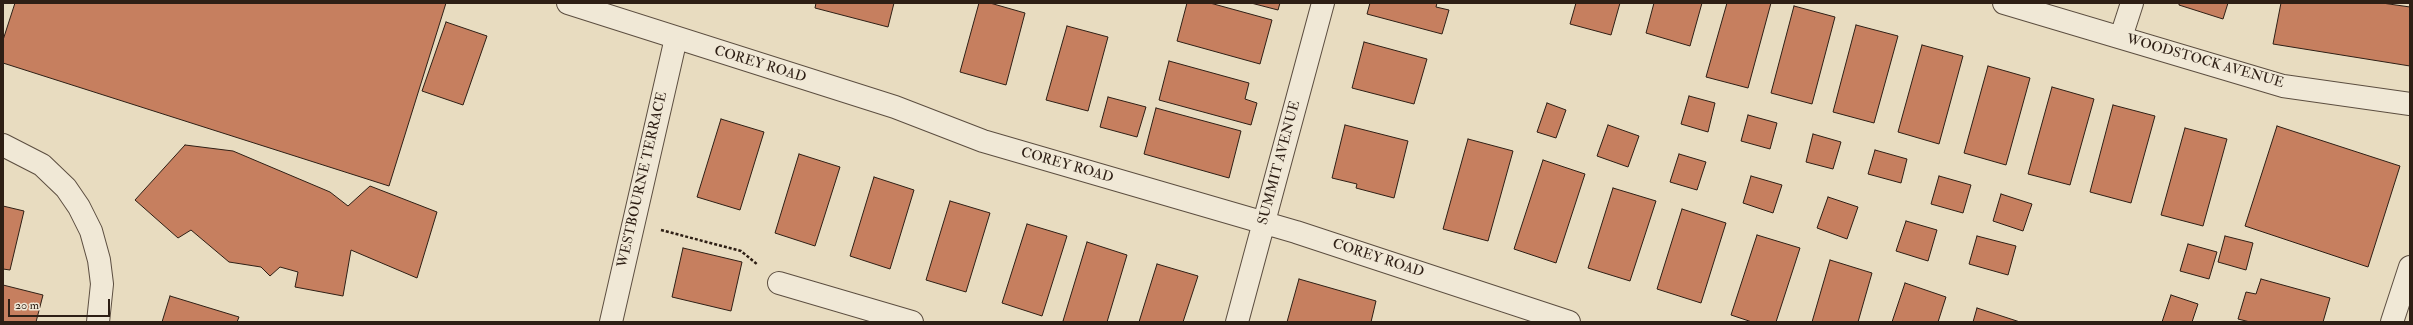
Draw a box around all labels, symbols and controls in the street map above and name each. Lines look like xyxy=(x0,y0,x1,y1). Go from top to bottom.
street label: WOODSTOCK AVENUE xyxy=(2124,31,2286,93)
street label: COREY ROAD xyxy=(712,43,808,87)
street label: WESTBOURNE TERRACE xyxy=(615,90,671,270)
street label: SUMMIT AVENUE xyxy=(1255,99,1305,227)
street label: COREY ROAD xyxy=(1019,145,1115,187)
street label: COREY ROAD xyxy=(1330,236,1426,282)
scale bar xyxy=(10,291,112,317)
text: 20 m xyxy=(15,298,39,313)

